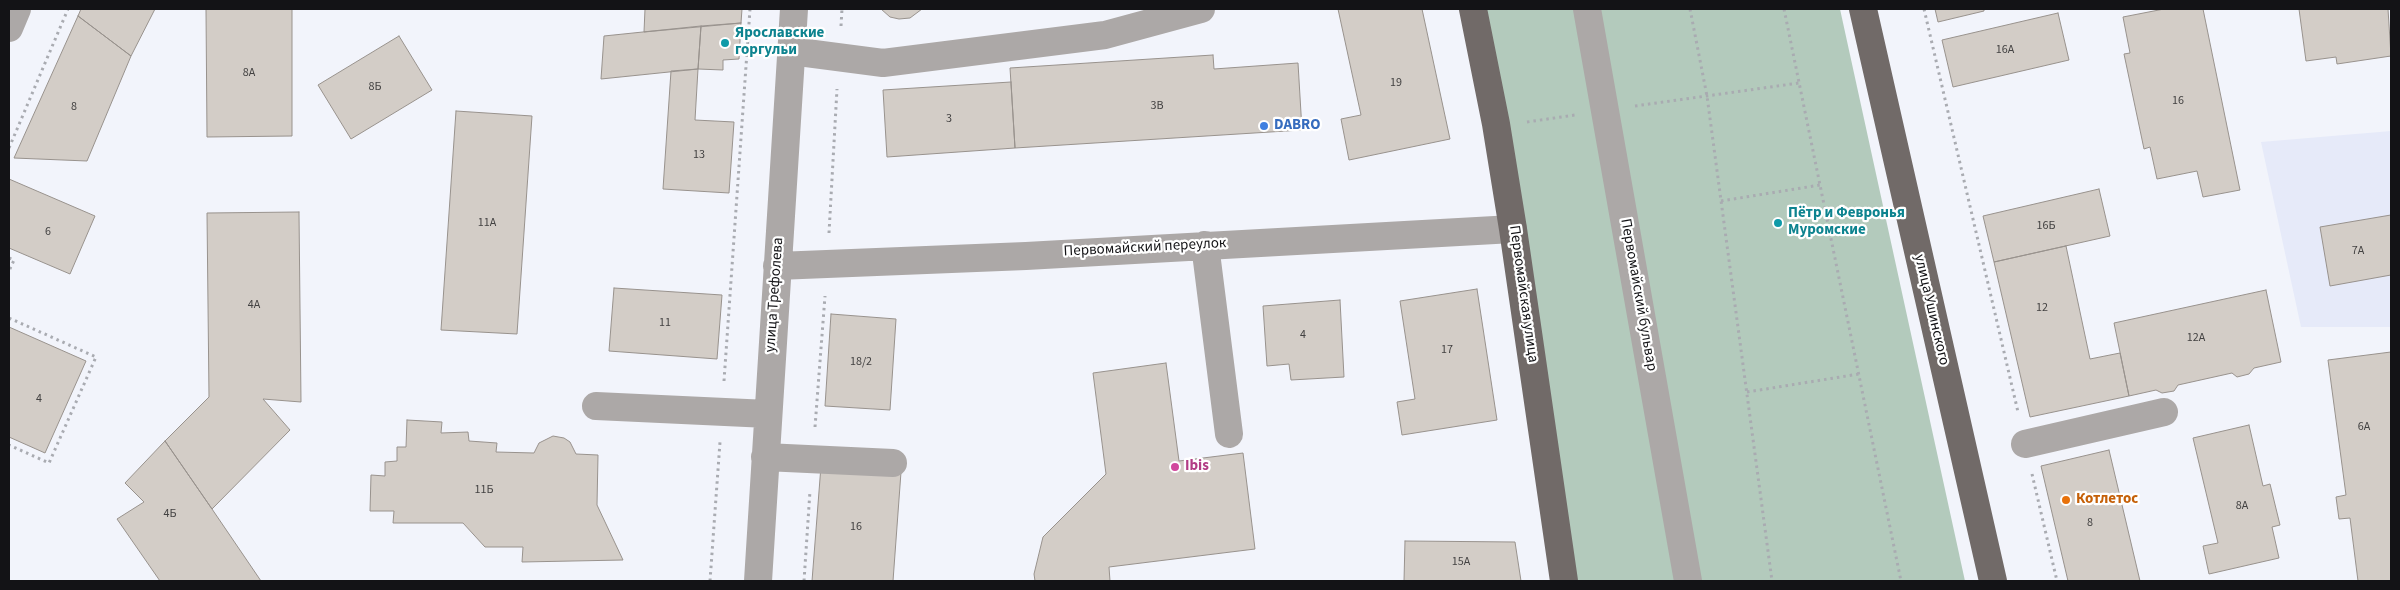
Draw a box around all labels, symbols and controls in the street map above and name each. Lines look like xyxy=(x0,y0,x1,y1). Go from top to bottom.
place label: Ярославские горгульи xyxy=(735,25,824,60)
marker: Ярославские горгульи xyxy=(719,37,731,49)
house number: 16А xyxy=(1996,43,2014,57)
house number: 8А xyxy=(243,66,255,80)
house number: 19 xyxy=(1390,76,1402,90)
house number: 8Б xyxy=(369,80,381,94)
house number: 16 xyxy=(2172,94,2184,108)
house number: 3В xyxy=(1150,99,1164,113)
house number: 8 xyxy=(71,100,77,114)
house number: 3 xyxy=(946,112,952,126)
place label: DABRO xyxy=(1274,117,1320,135)
marker: DABRO xyxy=(1258,120,1270,132)
house number: 13 xyxy=(693,148,705,162)
place label: Пётр и Февронья Муромские xyxy=(1788,205,1905,240)
house number: 11А xyxy=(478,216,496,230)
street label: Первомайский бульвар xyxy=(1616,217,1660,373)
marker: Пётр и Февронья Муромские xyxy=(1772,217,1784,229)
house number: 16Б xyxy=(2037,219,2055,233)
street label: Первомайская улица xyxy=(1504,224,1542,364)
house number: 6 xyxy=(45,225,51,239)
street label: Первомайский переулок xyxy=(1063,235,1227,261)
street label: улица Трефолева xyxy=(762,237,788,353)
house number: 7А xyxy=(2352,244,2364,258)
street label: улица Ушинского xyxy=(1909,253,1953,367)
house number: 4А xyxy=(248,298,260,312)
house number: 12 xyxy=(2036,301,2048,315)
house number: 11 xyxy=(659,316,671,330)
house number: 4 xyxy=(1300,328,1306,342)
house number: 12А xyxy=(2187,331,2205,345)
house number: 17 xyxy=(1441,343,1453,357)
house number: 18/2 xyxy=(850,355,872,369)
house number: 4 xyxy=(36,392,42,406)
house number: 6А xyxy=(2358,420,2370,434)
place label: Ibis xyxy=(1185,458,1209,476)
marker: Ibis xyxy=(1169,461,1181,473)
house number: 11Б xyxy=(475,483,493,497)
place label: Котлетос xyxy=(2076,491,2138,509)
marker: Котлетос xyxy=(2060,494,2072,506)
house number: 8А xyxy=(2236,499,2248,513)
house number: 4Б xyxy=(164,507,176,521)
house number: 8 xyxy=(2087,516,2093,530)
house number: 16 xyxy=(850,520,862,534)
house number: 15А xyxy=(1452,555,1470,569)

